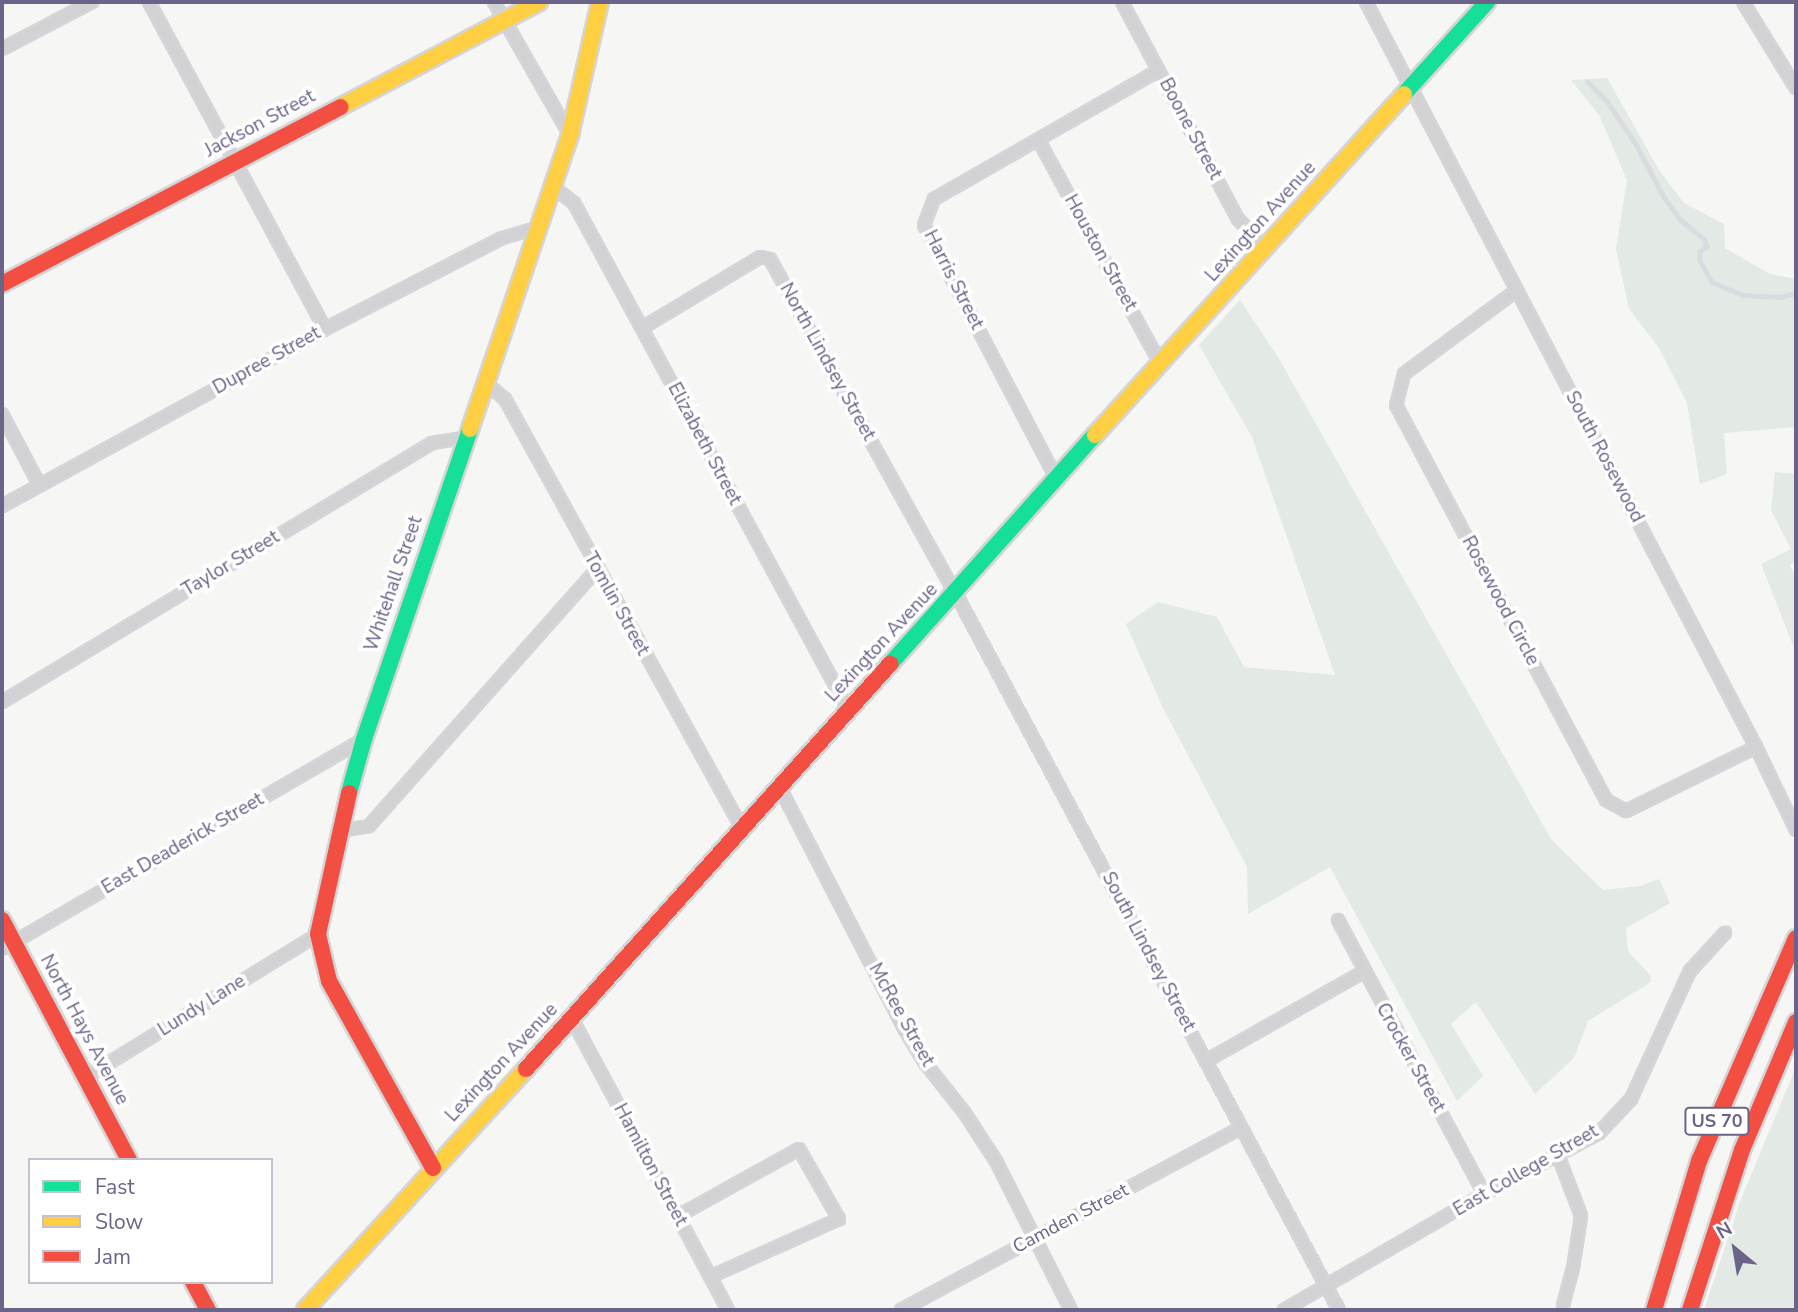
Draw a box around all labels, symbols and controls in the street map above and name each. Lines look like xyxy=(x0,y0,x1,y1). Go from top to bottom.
street label: Boone Street xyxy=(1154,74,1226,184)
street label: Jackson Street xyxy=(201,85,319,163)
street label: Lexington Avenue xyxy=(1201,157,1321,287)
street label: Houston Street xyxy=(1059,191,1141,315)
street label: Harris Street xyxy=(918,227,988,333)
street label: North Lindsey Street xyxy=(774,279,880,445)
street label: Dupree Street xyxy=(209,322,325,400)
street label: Elizabeth Street xyxy=(662,379,746,509)
street label: South Rosewood xyxy=(1560,387,1648,527)
street label: Whitehall Street xyxy=(360,513,428,655)
street label: Taylor Street xyxy=(178,526,284,602)
street label: Rosewood Circle xyxy=(1456,532,1544,670)
street label: Tomlin Street xyxy=(578,548,654,660)
street label: Lexington Avenue xyxy=(821,579,943,707)
street label: East Deaderick Street xyxy=(98,788,268,900)
street label: South Lindsey Street xyxy=(1096,868,1200,1036)
street label: North Hays Avenue xyxy=(35,951,133,1109)
street label: McRee Street xyxy=(863,959,939,1071)
street label: Lundy Lane xyxy=(154,970,250,1042)
street label: Lexington Avenue xyxy=(441,999,563,1127)
street label: Crocker Street xyxy=(1371,999,1449,1117)
street label: Hamilton Street xyxy=(608,1100,692,1230)
road number: US 70 xyxy=(1684,1106,1750,1136)
street label: East College Street xyxy=(1450,1120,1602,1222)
legend xyxy=(28,1158,273,1284)
text: Fast xyxy=(95,1173,135,1201)
street label: Camden Street xyxy=(1009,1179,1133,1259)
text: Slow xyxy=(95,1208,143,1236)
north arrow xyxy=(1700,1214,1770,1284)
text: N xyxy=(1712,1216,1737,1246)
text: Jam xyxy=(95,1243,131,1271)

